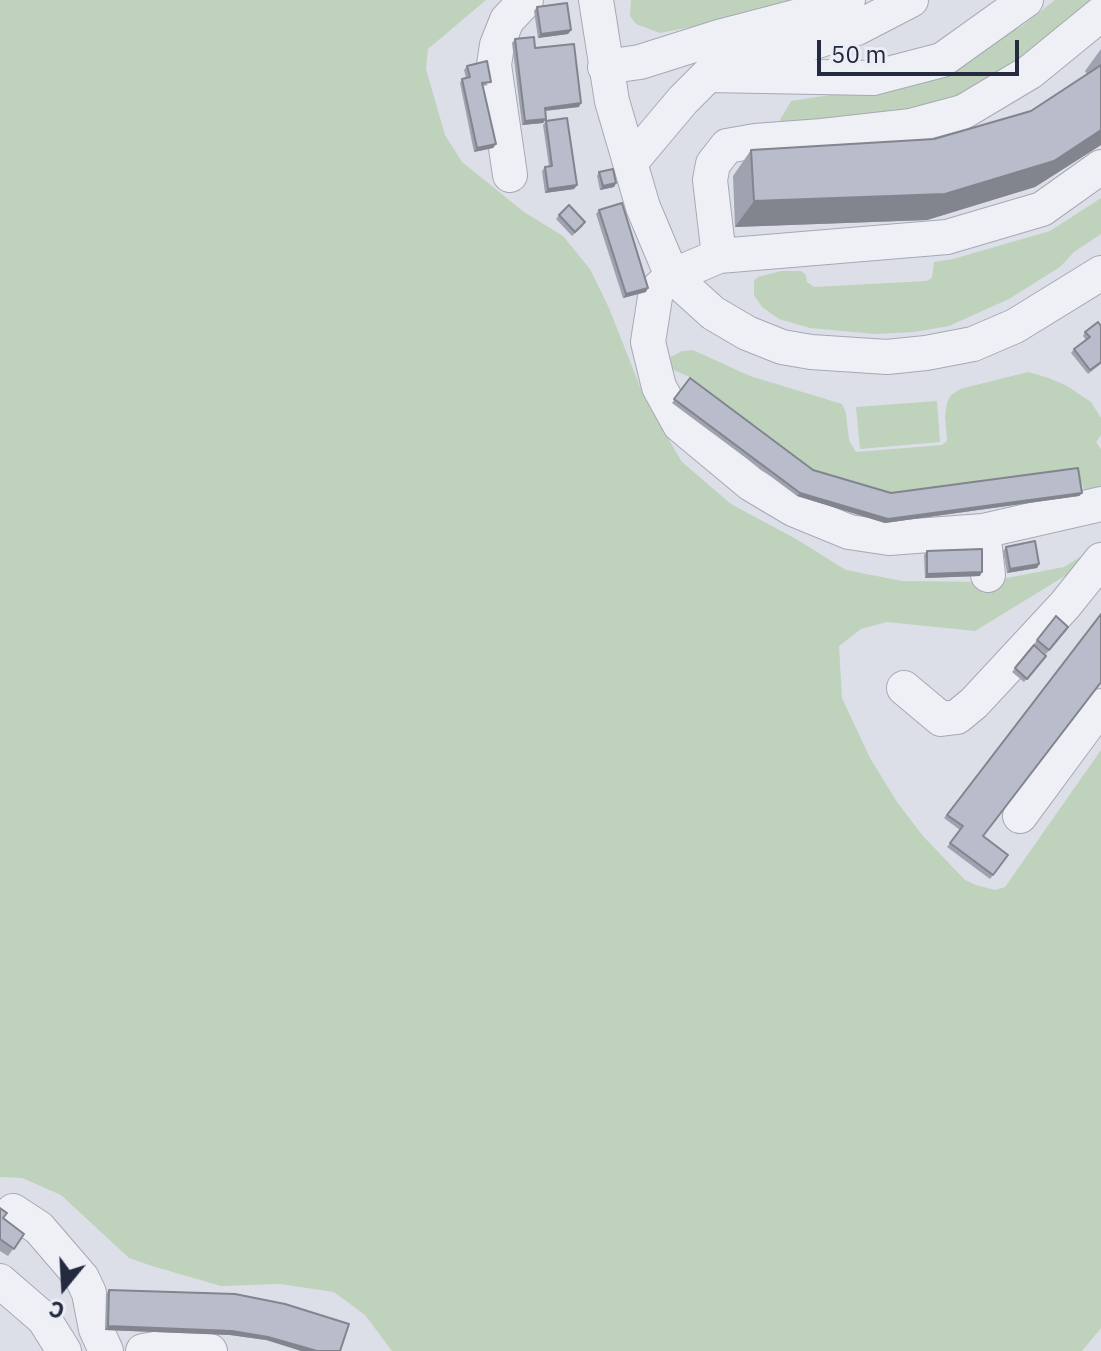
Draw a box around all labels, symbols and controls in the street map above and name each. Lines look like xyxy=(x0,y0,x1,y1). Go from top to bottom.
scale bar xyxy=(821,24,1023,74)
text: 50 m xyxy=(831,38,886,70)
north arrow xyxy=(24,1247,104,1327)
text: С xyxy=(45,1294,68,1326)

